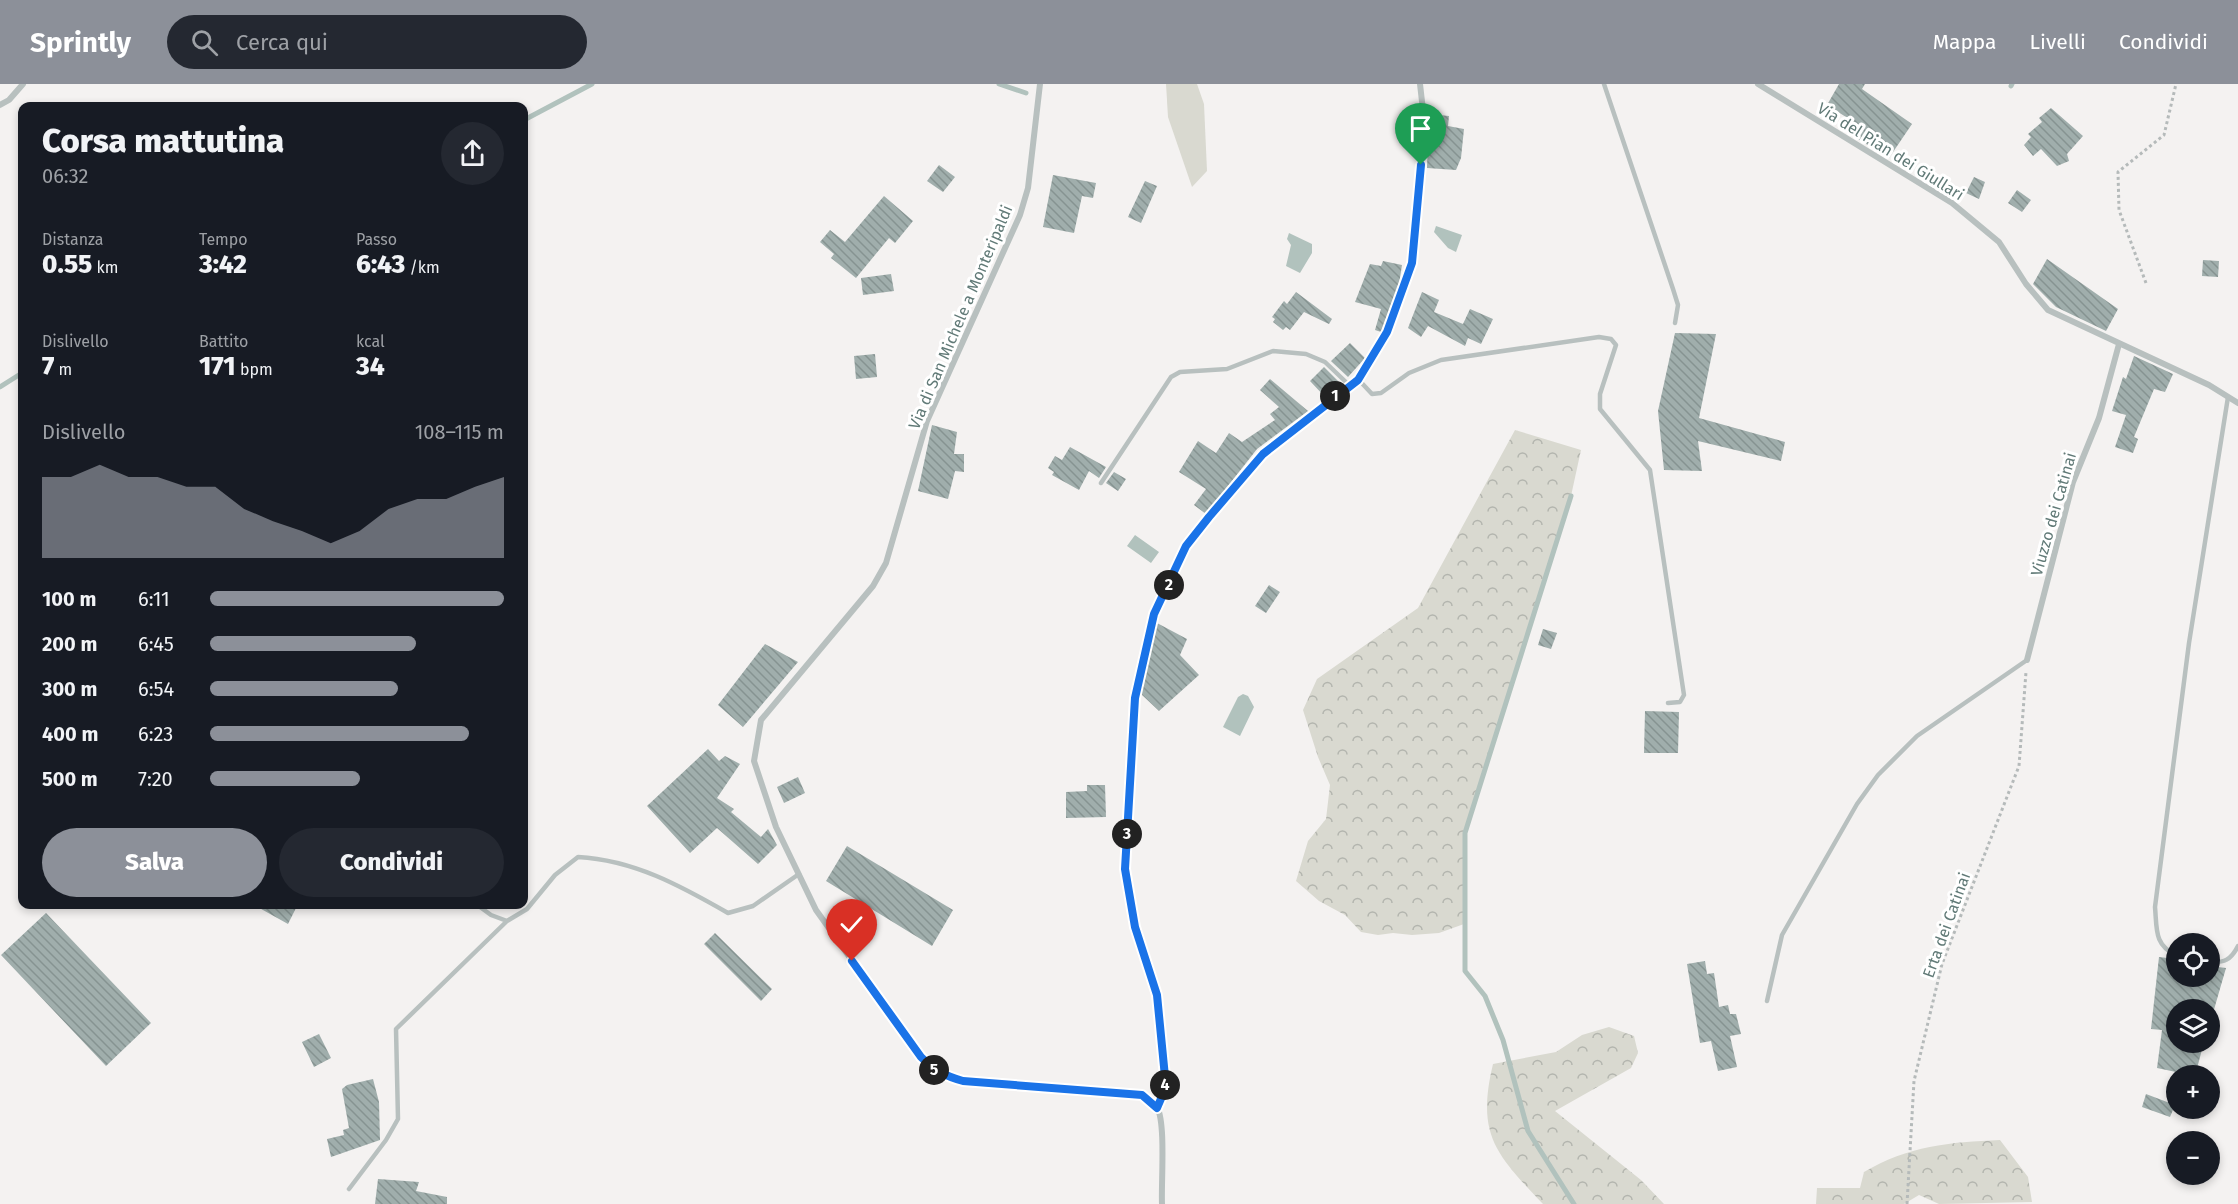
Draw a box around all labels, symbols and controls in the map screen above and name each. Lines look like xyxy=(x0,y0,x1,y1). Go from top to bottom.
search box xyxy=(167,15,587,69)
text: Sprintly xyxy=(30,26,131,59)
icon: search xyxy=(188,26,221,59)
text: Cerca qui xyxy=(236,29,328,56)
text: Mappa xyxy=(1933,29,1997,55)
text: Livelli xyxy=(2030,29,2086,55)
text: Condividi xyxy=(2119,29,2208,55)
street label: Via del Pian dei Giullari xyxy=(1814,98,1968,204)
pin xyxy=(1395,103,1446,165)
icon: arrive xyxy=(1404,112,1437,145)
text: Corsa mattutina xyxy=(42,121,284,161)
button: share xyxy=(441,122,504,185)
text: 06:32 xyxy=(42,164,88,188)
street label: Via di San Michele a Monteripaldi xyxy=(905,202,1016,432)
text: Distanza xyxy=(42,230,104,249)
text: Tempo xyxy=(199,230,248,249)
text: Passo xyxy=(356,230,397,249)
text: 0.55 xyxy=(42,249,92,280)
text: 3:42 xyxy=(199,249,247,280)
text: 6:43 xyxy=(356,249,405,280)
text: km xyxy=(92,258,118,277)
text: /km xyxy=(405,258,440,277)
text: Dislivello xyxy=(42,332,109,351)
text: Battito xyxy=(199,332,248,351)
text: kcal xyxy=(356,332,385,351)
text: 7 xyxy=(42,351,54,382)
text: 171 xyxy=(199,351,236,382)
text: 34 xyxy=(356,351,385,382)
text: m xyxy=(54,360,72,379)
text: bpm xyxy=(236,360,273,379)
pin: 1 xyxy=(1320,381,1350,411)
text: 1 xyxy=(1331,386,1339,405)
text: Dislivello xyxy=(42,420,125,444)
text: 108–115 m xyxy=(415,420,504,444)
street label: Viuzzo dei Catinai xyxy=(2027,450,2080,578)
pin: 2 xyxy=(1154,570,1184,600)
text: 2 xyxy=(1165,575,1173,594)
text: 100 m xyxy=(42,587,96,611)
text: 6:11 xyxy=(138,587,170,611)
text: 200 m xyxy=(42,632,97,656)
text: 6:45 xyxy=(138,632,174,656)
text: 300 m xyxy=(42,677,97,701)
text: 6:54 xyxy=(138,677,174,701)
text: 400 m xyxy=(42,722,98,746)
text: 6:23 xyxy=(138,722,173,746)
text: 500 m xyxy=(42,767,98,791)
text: 7:20 xyxy=(138,767,173,791)
pin: 3 xyxy=(1112,819,1142,849)
text: 3 xyxy=(1123,824,1131,843)
button: Salva xyxy=(42,828,267,897)
button: Condividi xyxy=(279,828,504,897)
street label: Erta dei Catinai xyxy=(1919,870,1974,980)
pin xyxy=(826,899,877,961)
icon: check xyxy=(835,908,868,941)
map controls xyxy=(2166,933,2220,1185)
button: locate xyxy=(2166,933,2220,987)
button: layers xyxy=(2166,999,2220,1053)
pin: 5 xyxy=(919,1055,949,1085)
text: 5 xyxy=(930,1060,938,1079)
button: + xyxy=(2166,1065,2220,1119)
pin: 4 xyxy=(1150,1070,1180,1100)
text: 4 xyxy=(1160,1075,1170,1094)
button: − xyxy=(2166,1131,2220,1185)

